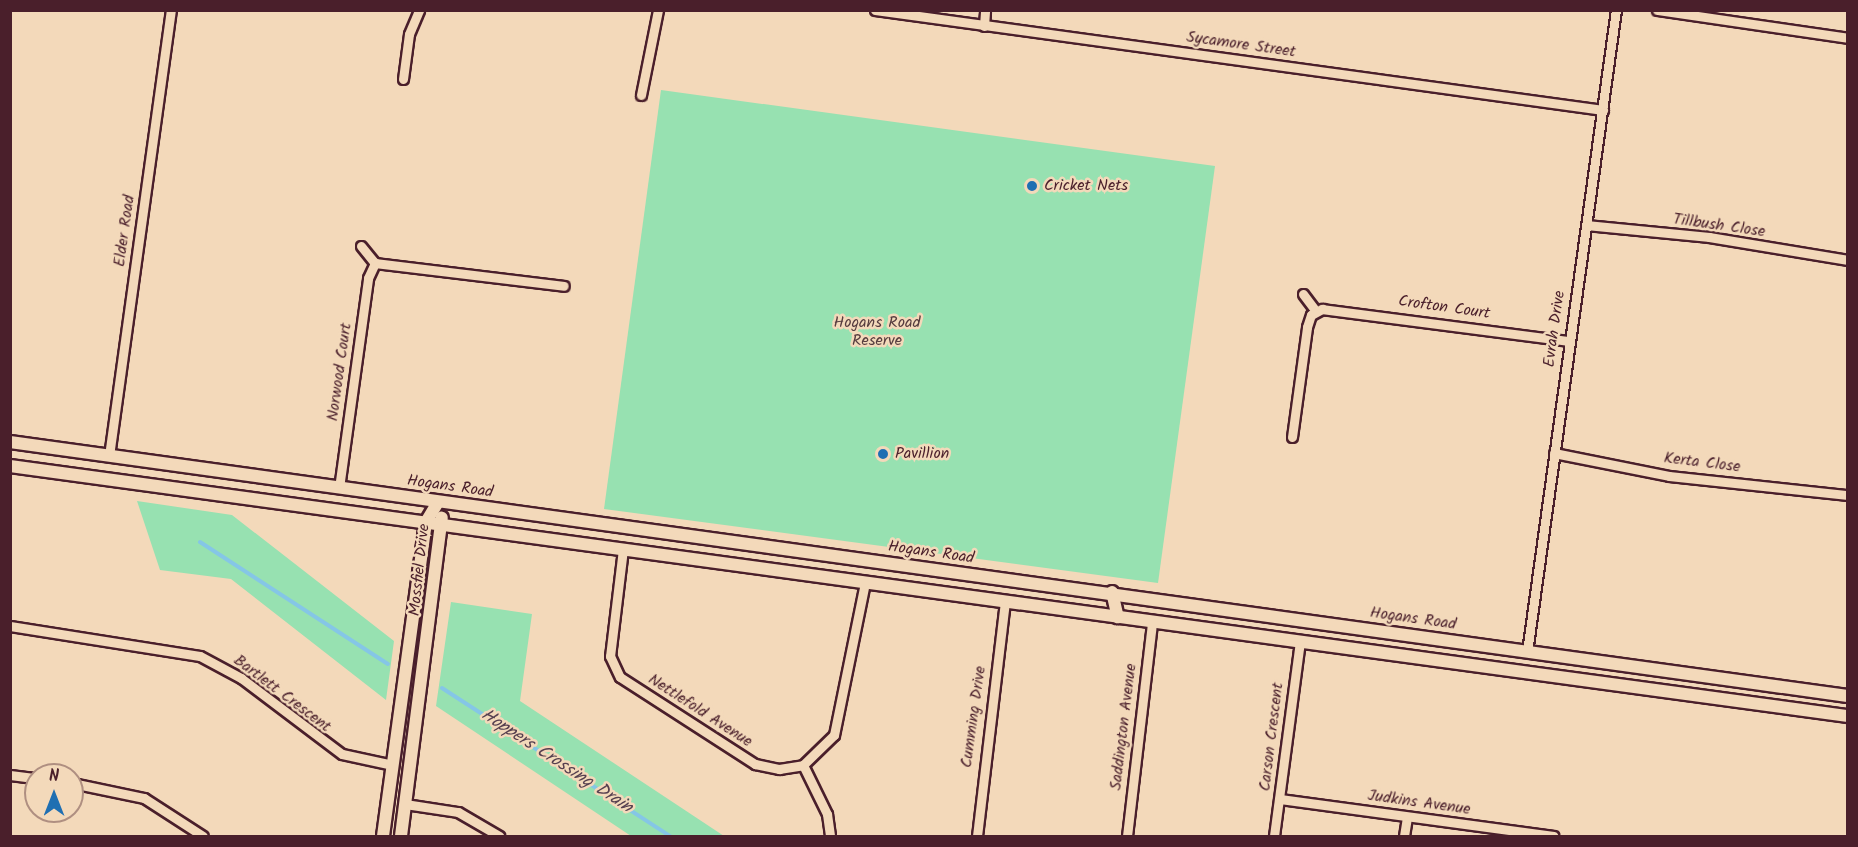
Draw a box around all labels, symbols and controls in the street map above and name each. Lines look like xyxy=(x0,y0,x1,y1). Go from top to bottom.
street label: Sycamore Street xyxy=(1185,28,1297,62)
place label: Cricket Nets xyxy=(1044,176,1128,196)
marker: Cricket Nets xyxy=(1025,179,1039,193)
street label: Elder Road xyxy=(110,194,140,268)
street label: Tillbush Close xyxy=(1672,210,1766,242)
street label: Evrah Drive xyxy=(1540,289,1570,369)
street label: Crofton Court xyxy=(1397,292,1491,324)
park label: Hogans Road Reserve xyxy=(834,313,920,351)
street label: Norwood Court xyxy=(324,322,356,422)
place label: Pavillion xyxy=(895,444,949,464)
marker: Pavillion xyxy=(876,447,890,461)
street label: Kerta Close xyxy=(1663,449,1741,477)
street label: Hogans Road xyxy=(406,471,494,503)
street label: Mossfiel Drive xyxy=(406,523,434,617)
street label: Hogans Road xyxy=(887,537,975,569)
street label: Hogans Road xyxy=(1369,603,1457,635)
street label: Bartlett Crescent xyxy=(229,651,335,737)
street label: Saddington Avenue xyxy=(1107,663,1141,791)
street label: Cumming Drive xyxy=(957,665,991,769)
street label: Nettlefold Avenue xyxy=(644,670,756,752)
street label: Carson Crescent xyxy=(1256,682,1288,792)
water label: Hoppers Crossing Drain xyxy=(476,705,636,819)
north arrow xyxy=(24,763,84,823)
text: N xyxy=(49,764,59,789)
street label: Judkins Avenue xyxy=(1366,786,1472,820)

